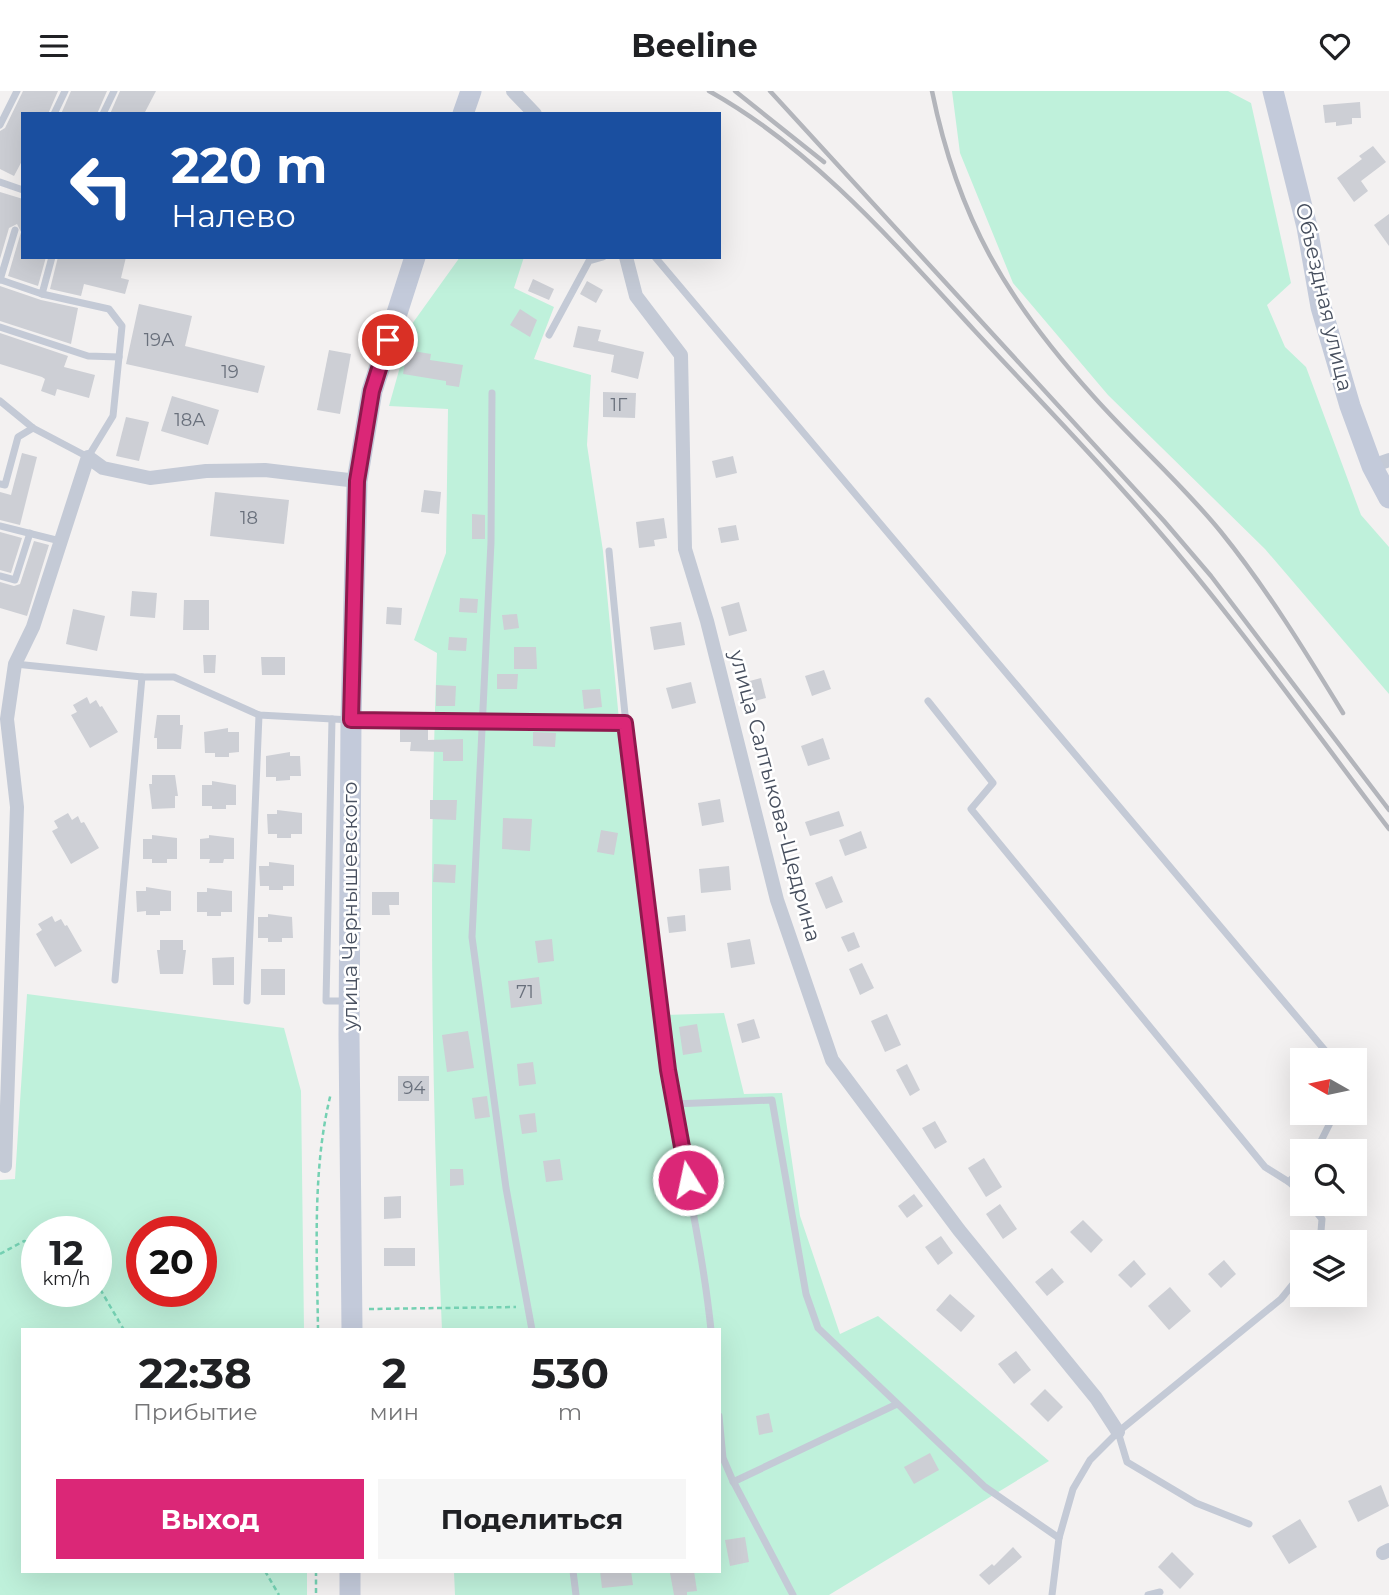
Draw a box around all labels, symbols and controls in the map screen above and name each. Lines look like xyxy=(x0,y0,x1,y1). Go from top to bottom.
text: Beeline xyxy=(631,26,758,65)
icon: menu xyxy=(35,27,73,65)
icon: heart xyxy=(1316,27,1354,65)
text: 220 m xyxy=(171,136,327,195)
icon: left xyxy=(56,140,147,231)
text: Налево xyxy=(171,196,296,235)
street label: Объездная улица xyxy=(1291,200,1358,393)
pin xyxy=(358,310,418,370)
icon: arrive xyxy=(369,321,407,359)
house number: 19А xyxy=(144,329,175,351)
house number: 19 xyxy=(221,361,239,383)
house number: 1Г xyxy=(611,394,628,416)
house number: 18А xyxy=(174,409,206,431)
house number: 18 xyxy=(240,507,258,529)
street label: улица Салтыкова-Щедрина xyxy=(724,646,827,944)
street label: улица Чернышевского xyxy=(337,781,362,1032)
house number: 71 xyxy=(516,981,534,1003)
north arrow xyxy=(1290,1048,1367,1125)
map controls xyxy=(1290,1048,1367,1307)
house number: 94 xyxy=(403,1077,426,1099)
button: search xyxy=(1290,1139,1367,1216)
position arrow xyxy=(651,1143,725,1217)
speed limit sign: 20 xyxy=(126,1216,217,1307)
button: layers xyxy=(1290,1230,1367,1307)
text: 12 xyxy=(49,1231,84,1274)
text: km/h xyxy=(42,1268,91,1290)
text: 22:38 xyxy=(139,1347,252,1399)
text: 2 xyxy=(382,1347,407,1399)
text: 530 xyxy=(531,1347,609,1399)
text: Прибытие xyxy=(133,1398,258,1426)
text: мин xyxy=(370,1398,419,1426)
text: m xyxy=(558,1398,582,1426)
button: Выход xyxy=(56,1479,364,1559)
button: Поделиться xyxy=(378,1479,686,1559)

